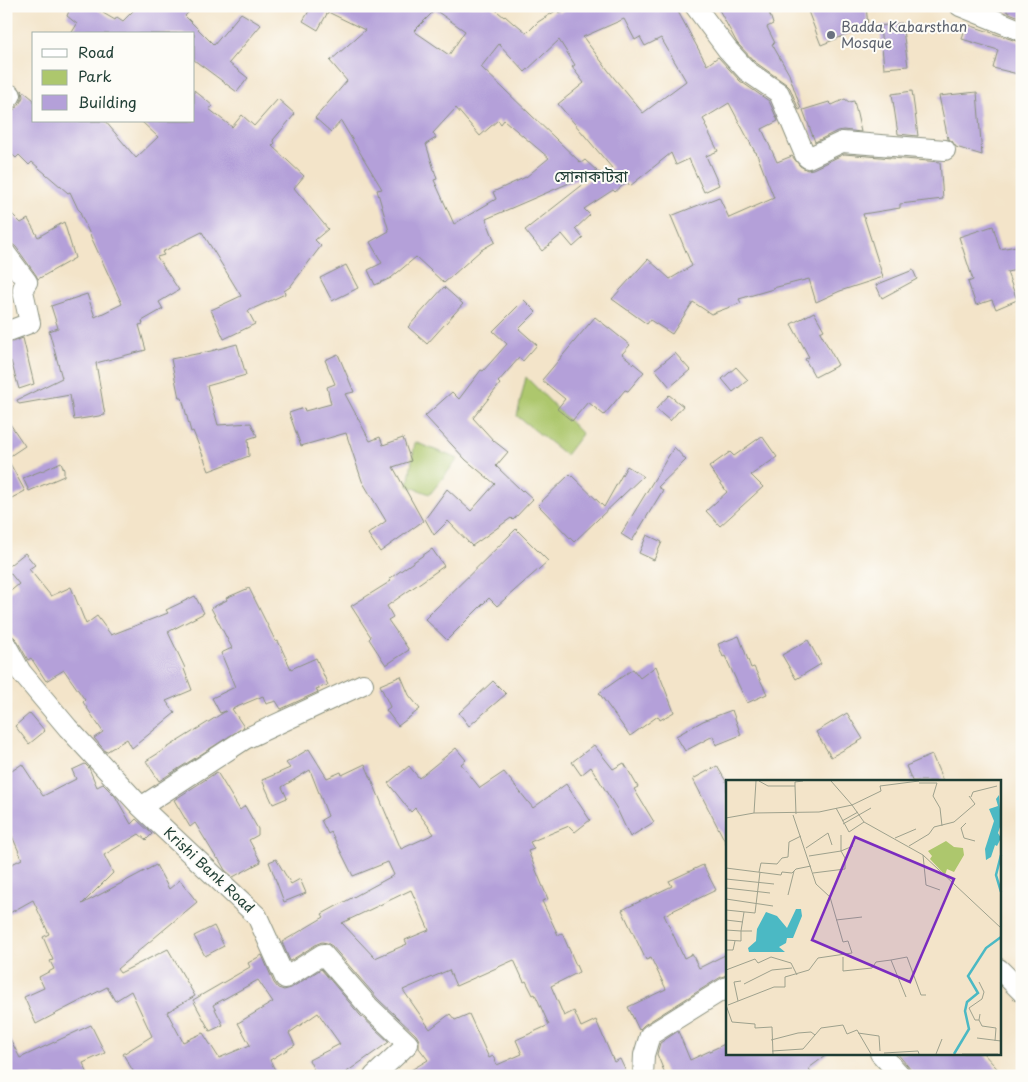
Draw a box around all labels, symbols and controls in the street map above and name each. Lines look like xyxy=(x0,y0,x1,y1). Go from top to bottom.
place label: Badda Kabarsthan Mosque xyxy=(841,16,967,53)
marker: Badda Kabarsthan Mosque xyxy=(825,29,837,41)
legend xyxy=(32,32,195,122)
text: Road xyxy=(78,40,114,63)
text: Park xyxy=(78,64,112,87)
text: Building xyxy=(78,90,137,113)
district label: সোনাকাটরা xyxy=(554,163,629,187)
inset map xyxy=(726,780,1000,1054)
street label: Krishi Bank Road xyxy=(159,822,259,917)

